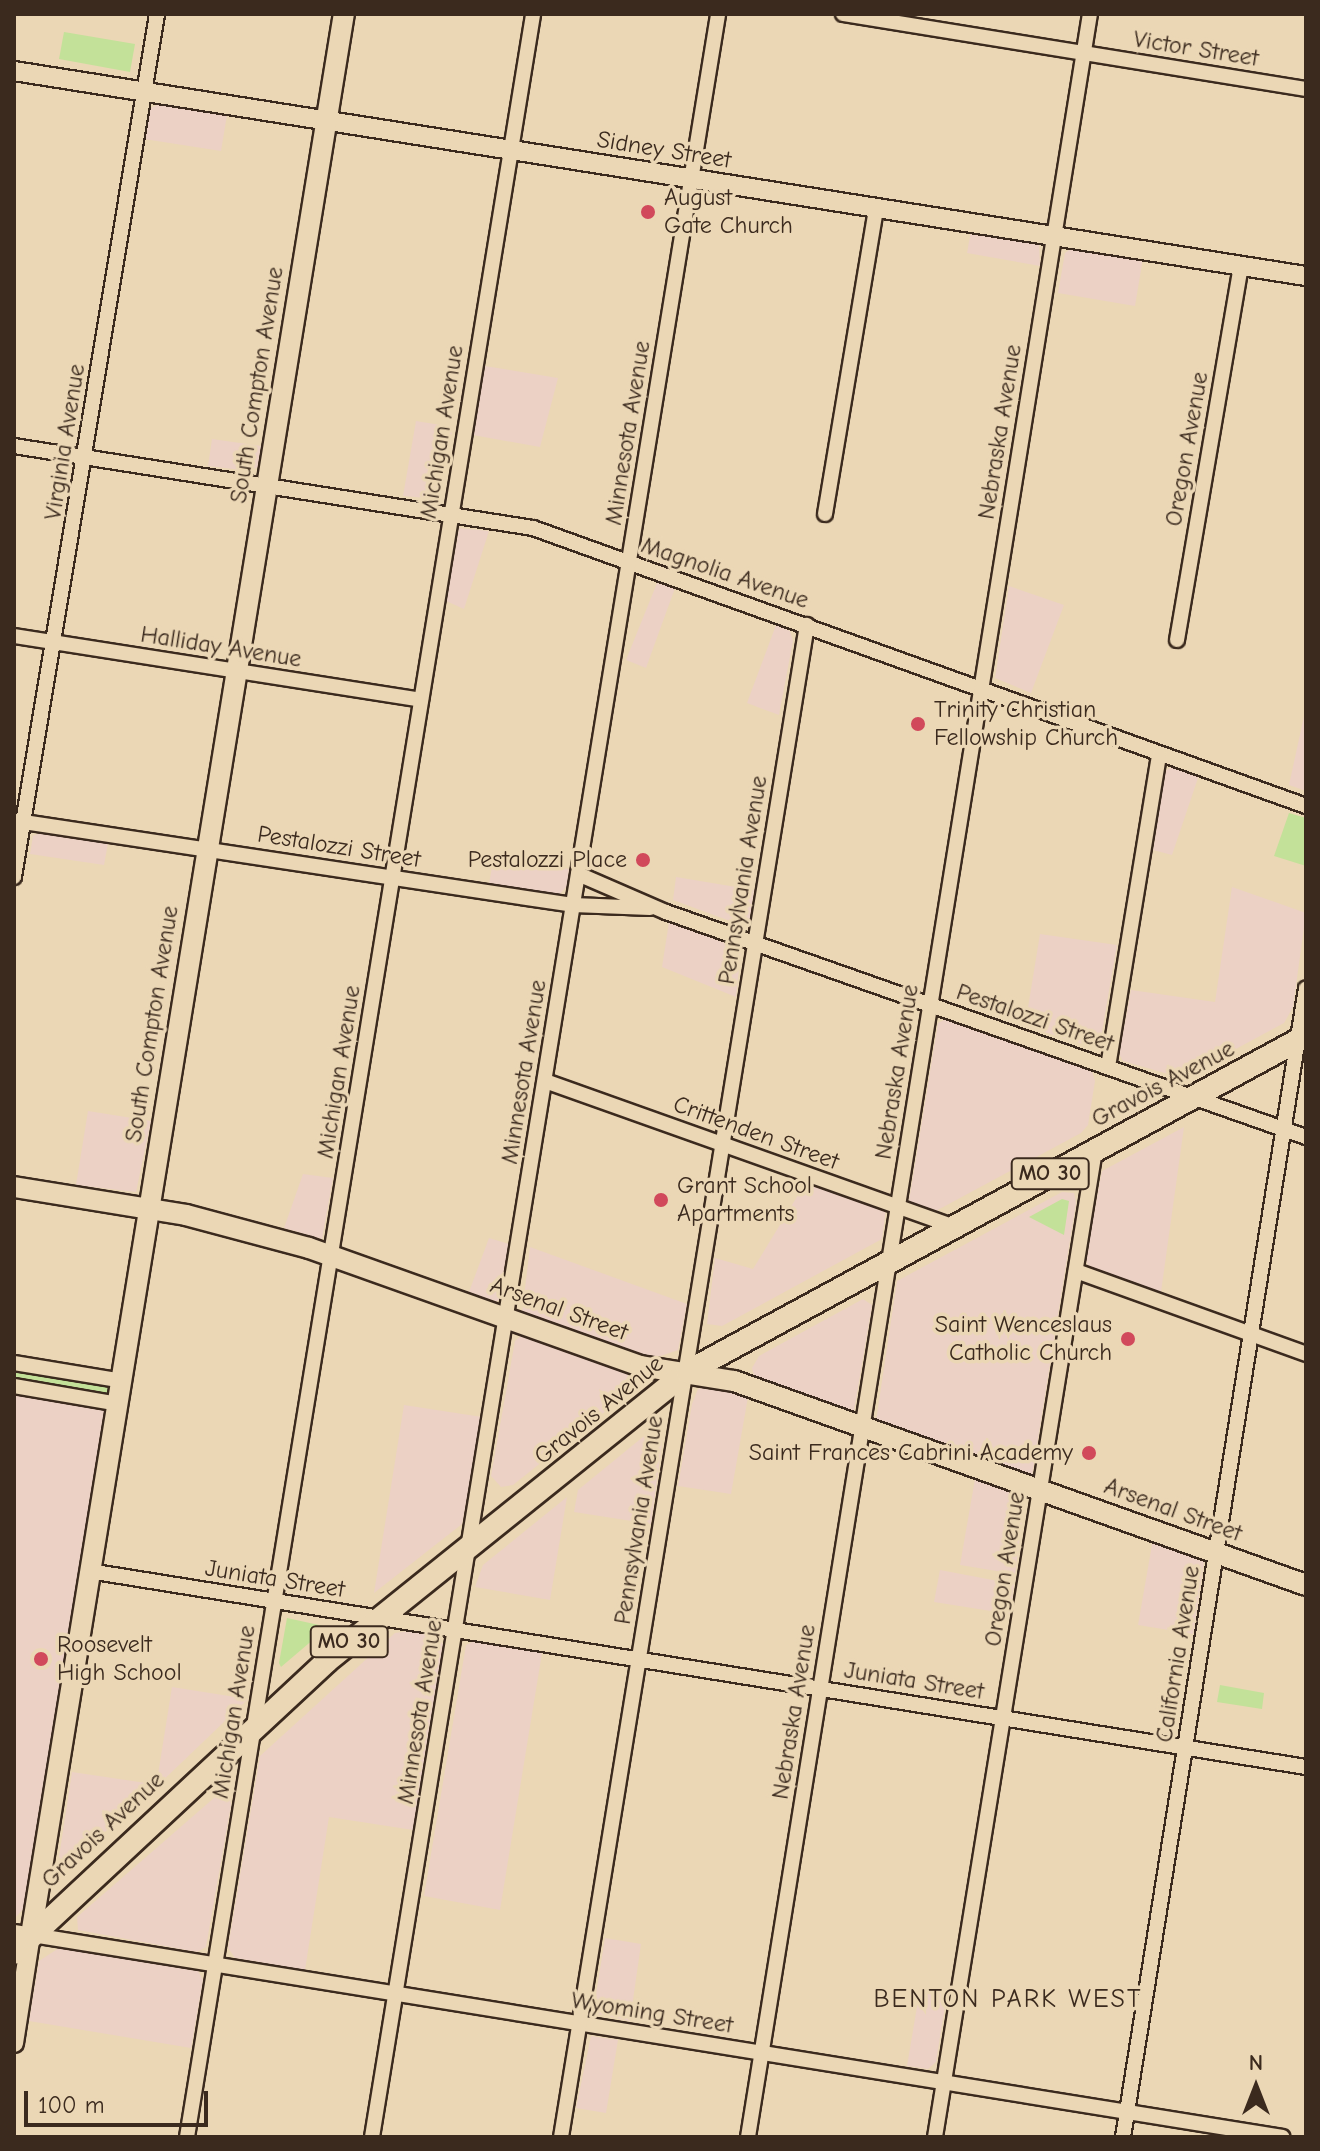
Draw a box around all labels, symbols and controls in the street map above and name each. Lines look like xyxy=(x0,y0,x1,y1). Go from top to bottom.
street label: Victor Street xyxy=(1131,25,1261,73)
street label: Sidney Street xyxy=(595,125,733,175)
place label: August Gate Church xyxy=(664,184,793,240)
marker: August Gate Church xyxy=(639,203,657,221)
street label: South Compton Avenue xyxy=(224,265,290,505)
street label: Minnesota Avenue xyxy=(599,339,657,527)
street label: Nebraska Avenue xyxy=(972,342,1028,522)
street label: Michigan Avenue xyxy=(414,343,470,521)
street label: Virginia Avenue xyxy=(38,362,92,522)
street label: Oregon Avenue xyxy=(1159,370,1215,528)
street label: Magnolia Avenue xyxy=(637,531,813,615)
street label: Halliday Avenue xyxy=(138,620,304,674)
place label: Trinity Christian Fellowship Church xyxy=(934,696,1118,752)
marker: Trinity Christian Fellowship Church xyxy=(909,715,927,733)
street label: Pennsylvania Avenue xyxy=(712,773,774,987)
street label: Pestalozzi Street xyxy=(255,820,423,874)
place label: Pestalozzi Place xyxy=(468,846,627,874)
marker: Pestalozzi Place xyxy=(634,851,652,869)
street label: South Compton Avenue xyxy=(119,904,185,1144)
street label: Minnesota Avenue xyxy=(495,978,553,1166)
street label: Pestalozzi Street xyxy=(952,978,1118,1058)
street label: Nebraska Avenue xyxy=(869,982,925,1162)
street label: Michigan Avenue xyxy=(311,983,367,1161)
street label: Gravois Avenue xyxy=(1087,1034,1239,1134)
street label: Crittenden Street xyxy=(669,1090,843,1176)
road number: MO 30 xyxy=(1010,1156,1090,1192)
place label: Grant School Apartments xyxy=(677,1172,812,1228)
marker: Grant School Apartments xyxy=(652,1191,670,1209)
street label: Arsenal Street xyxy=(486,1271,632,1347)
place label: Saint Wenceslaus Catholic Church xyxy=(935,1311,1112,1367)
marker: Saint Wenceslaus Catholic Church xyxy=(1119,1330,1137,1348)
street label: Gravois Avenue xyxy=(529,1349,669,1471)
street label: Pennsylvania Avenue xyxy=(608,1413,670,1627)
place label: Saint Frances Cabrini Academy xyxy=(749,1439,1073,1467)
marker: Saint Frances Cabrini Academy xyxy=(1080,1444,1098,1462)
street label: Arsenal Street xyxy=(1100,1472,1246,1548)
street label: Oregon Avenue xyxy=(979,1490,1031,1648)
street label: Juniata Street xyxy=(203,1554,347,1604)
street label: California Avenue xyxy=(1150,1564,1206,1744)
street label: Minnesota Avenue xyxy=(391,1618,449,1806)
street label: Nebraska Avenue xyxy=(766,1622,822,1802)
street label: Michigan Avenue xyxy=(206,1623,262,1801)
road number: MO 30 xyxy=(309,1624,389,1660)
place label: Roosevelt High School xyxy=(57,1631,182,1687)
marker: Roosevelt High School xyxy=(32,1650,50,1668)
street label: Juniata Street xyxy=(842,1656,986,1706)
street label: Gravois Avenue xyxy=(36,1766,170,1894)
district label: BENTON PARK WEST xyxy=(873,1984,1143,2016)
street label: Wyoming Street xyxy=(569,1986,735,2040)
north arrow xyxy=(1216,2047,1296,2127)
text: N xyxy=(1249,2050,1263,2076)
scale bar xyxy=(28,2075,212,2125)
text: 100 m xyxy=(38,2091,105,2119)

